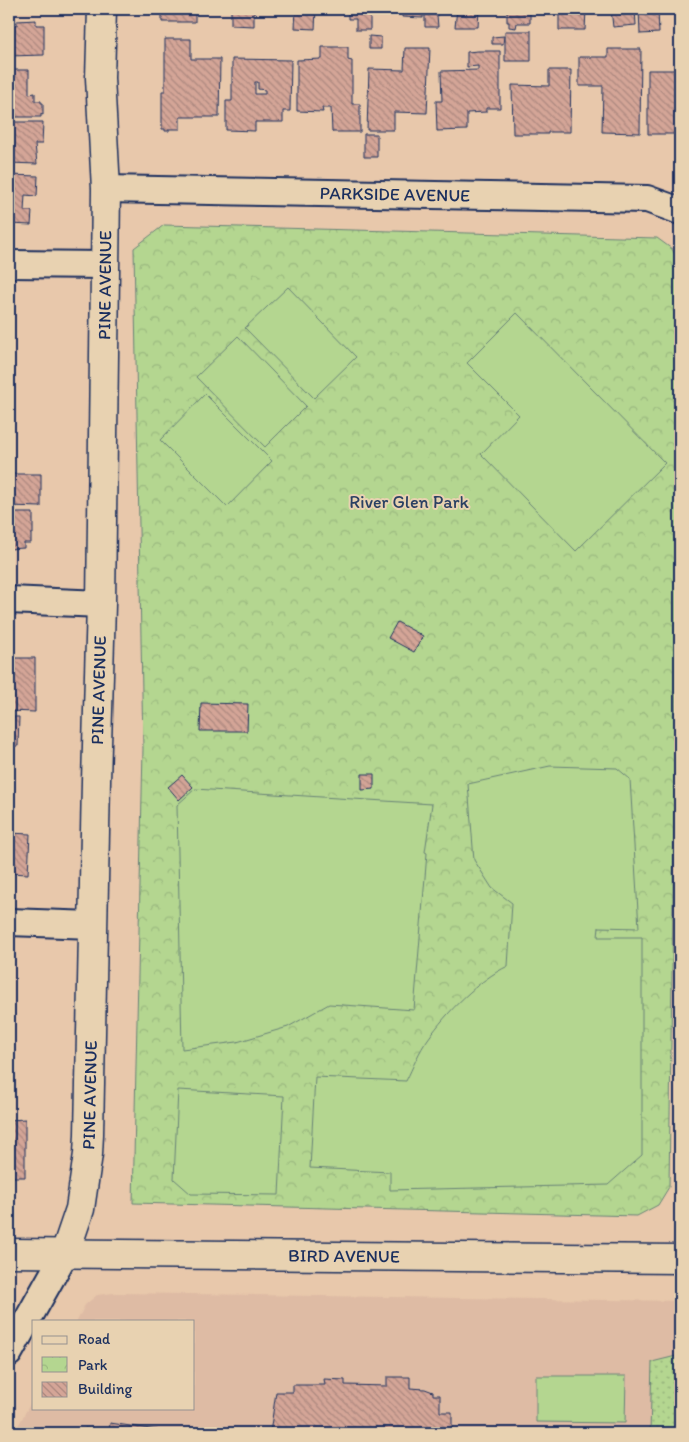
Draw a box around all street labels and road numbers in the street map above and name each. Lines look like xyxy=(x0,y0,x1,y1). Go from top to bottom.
street label: PARKSIDE AVENUE xyxy=(320,182,470,207)
street label: PINE AVENUE xyxy=(93,230,116,340)
street label: PINE AVENUE xyxy=(86,635,111,745)
street label: PINE AVENUE xyxy=(77,1040,102,1150)
street label: BIRD AVENUE xyxy=(288,1244,400,1267)

